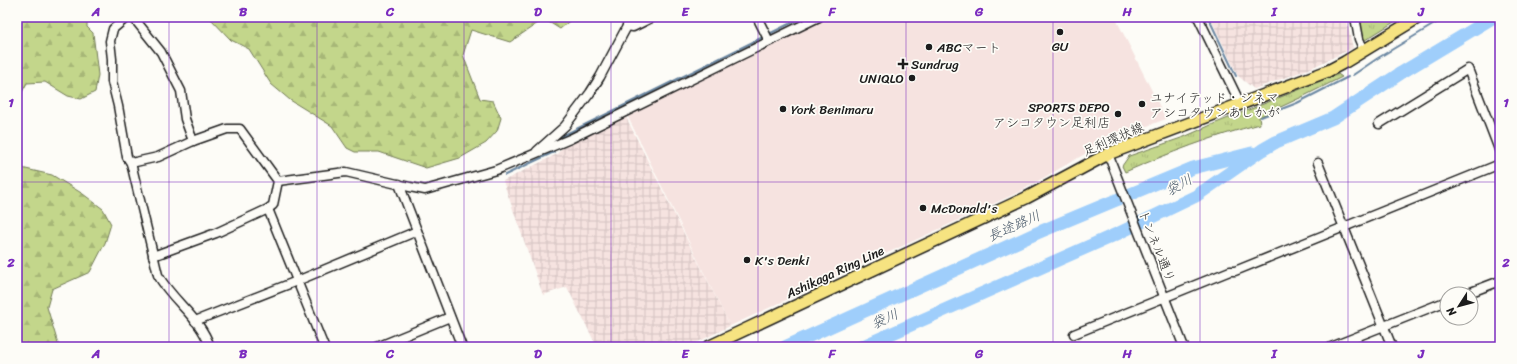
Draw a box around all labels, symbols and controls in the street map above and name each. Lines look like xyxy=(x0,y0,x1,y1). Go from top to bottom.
text: A xyxy=(91,0,100,23)
text: B xyxy=(239,0,248,23)
text: C xyxy=(385,0,395,23)
text: D xyxy=(534,0,542,23)
text: E xyxy=(681,0,690,23)
text: F xyxy=(827,0,836,23)
text: G xyxy=(974,0,984,23)
text: H xyxy=(1121,0,1132,23)
text: I xyxy=(1270,0,1278,23)
text: J xyxy=(1417,0,1425,23)
marker: GU xyxy=(1055,27,1065,37)
place label: GU xyxy=(1052,35,1069,58)
place label: ABCマート xyxy=(936,36,1001,59)
marker: ABCマート xyxy=(924,42,934,52)
place label: Sundrug xyxy=(911,53,959,76)
marker: Sundrug xyxy=(898,59,908,69)
place label: UNIQLO xyxy=(860,67,904,90)
marker: UNIQLO xyxy=(907,73,917,83)
place label: ユナイテッド・シネマ アシコタウンあしかが xyxy=(1150,86,1280,124)
text: 1 xyxy=(8,91,14,114)
text: 1 xyxy=(1503,91,1509,114)
place label: SPORTS DEPO アシコタウン足利店 xyxy=(993,96,1110,134)
place label: York Benimaru xyxy=(791,98,874,121)
marker: ユナイテッド・シネマ アシコタウンあしかが xyxy=(1137,99,1147,109)
marker: York Benimaru xyxy=(778,104,788,114)
marker: SPORTS DEPO アシコタウン足利店 xyxy=(1113,109,1123,119)
street label: 足利環状線 xyxy=(1079,115,1148,163)
water label: 袋川 xyxy=(1161,167,1197,203)
place label: McDonald's xyxy=(931,197,997,220)
marker: McDonald's xyxy=(918,203,928,213)
water label: 長途路川 xyxy=(983,203,1045,249)
street label: トンネル通り xyxy=(1132,206,1182,286)
street label: Ashikaga Ring Line xyxy=(781,239,888,305)
place label: K's Denki xyxy=(755,249,810,272)
text: 2 xyxy=(6,251,15,274)
text: 2 xyxy=(1501,251,1510,274)
marker: K's Denki xyxy=(742,255,752,265)
north arrow xyxy=(1439,286,1479,326)
water label: 袋川 xyxy=(867,302,903,336)
text: N xyxy=(1441,303,1462,321)
text: A xyxy=(91,342,100,364)
text: B xyxy=(239,342,248,364)
text: C xyxy=(385,342,395,364)
text: D xyxy=(534,342,542,364)
text: E xyxy=(681,342,690,364)
text: F xyxy=(827,342,836,364)
text: G xyxy=(974,342,984,364)
text: H xyxy=(1121,342,1132,364)
text: I xyxy=(1270,342,1278,364)
text: J xyxy=(1417,342,1425,364)

